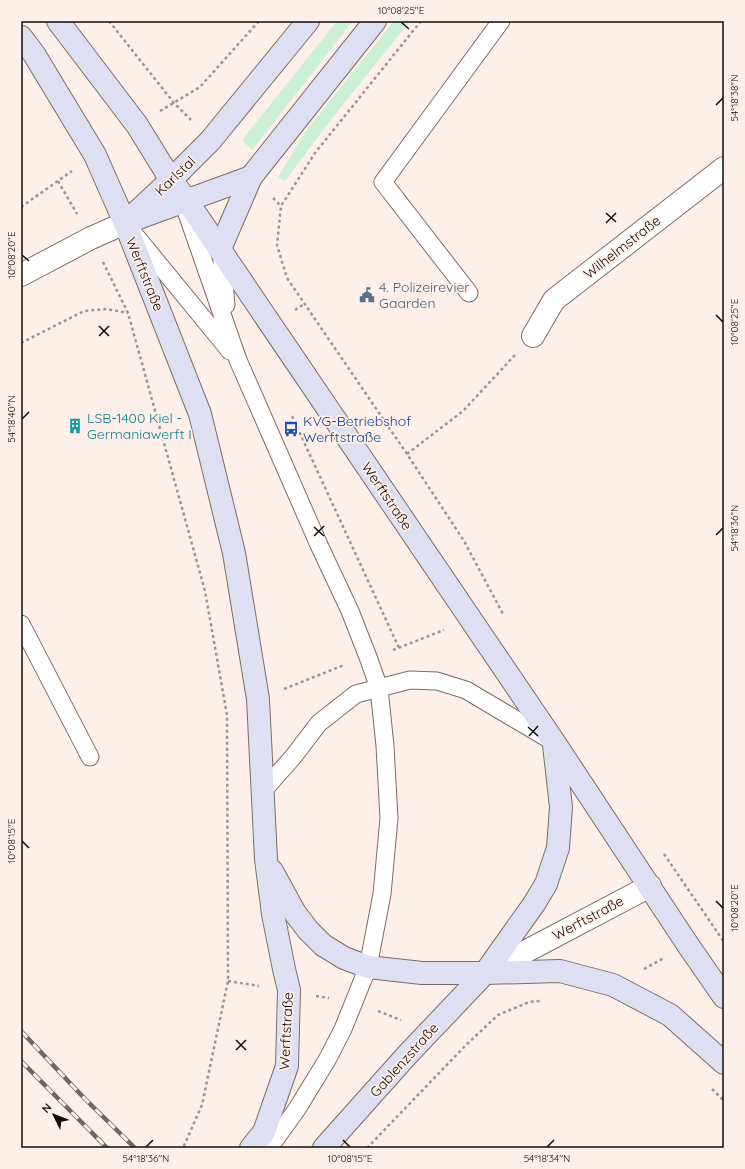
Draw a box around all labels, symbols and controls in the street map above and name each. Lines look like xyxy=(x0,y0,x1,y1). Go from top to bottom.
text: 10°08'25"E xyxy=(378,4,425,17)
text: 54°18'38"N xyxy=(728,75,741,121)
street label: Karlstal xyxy=(151,152,199,200)
street label: Wilhelmstraße xyxy=(580,211,664,283)
text: 10°08'20"E xyxy=(5,231,18,279)
street label: Werftstraße xyxy=(122,234,168,314)
place label: 4. Polizeirevier Gaarden xyxy=(379,278,470,312)
public building icon: 4. Polizeirevier Gaarden xyxy=(358,286,376,304)
text: 10°08'25"E xyxy=(728,298,741,345)
text: 54°18'40"N xyxy=(5,395,18,443)
place label: LSB-1400 Kiel - Germaniawerft I xyxy=(87,409,192,443)
place label: KVG-Betriebshof Werftstraße xyxy=(303,412,411,446)
building icon: LSB-1400 Kiel - Germaniawerft I xyxy=(66,417,84,435)
bus stop icon: KVG-Betriebshof Werftstraße xyxy=(282,420,300,438)
street label: Werftstraße xyxy=(358,459,416,533)
text: 54°18'36"N xyxy=(728,505,741,551)
text: 10°08'15"E xyxy=(5,818,18,863)
text: 10°08'20"E xyxy=(728,884,741,932)
street label: Werftstraße xyxy=(549,892,627,944)
street label: Werftstraße xyxy=(275,991,297,1070)
street label: Gablenzstraße xyxy=(366,1019,442,1101)
north arrow xyxy=(34,1095,74,1135)
text: N xyxy=(39,1100,55,1116)
text: 54°18'36"N xyxy=(123,1152,169,1165)
text: 10°08'15"E xyxy=(328,1152,373,1165)
text: 54°18'34"N xyxy=(524,1152,570,1165)

